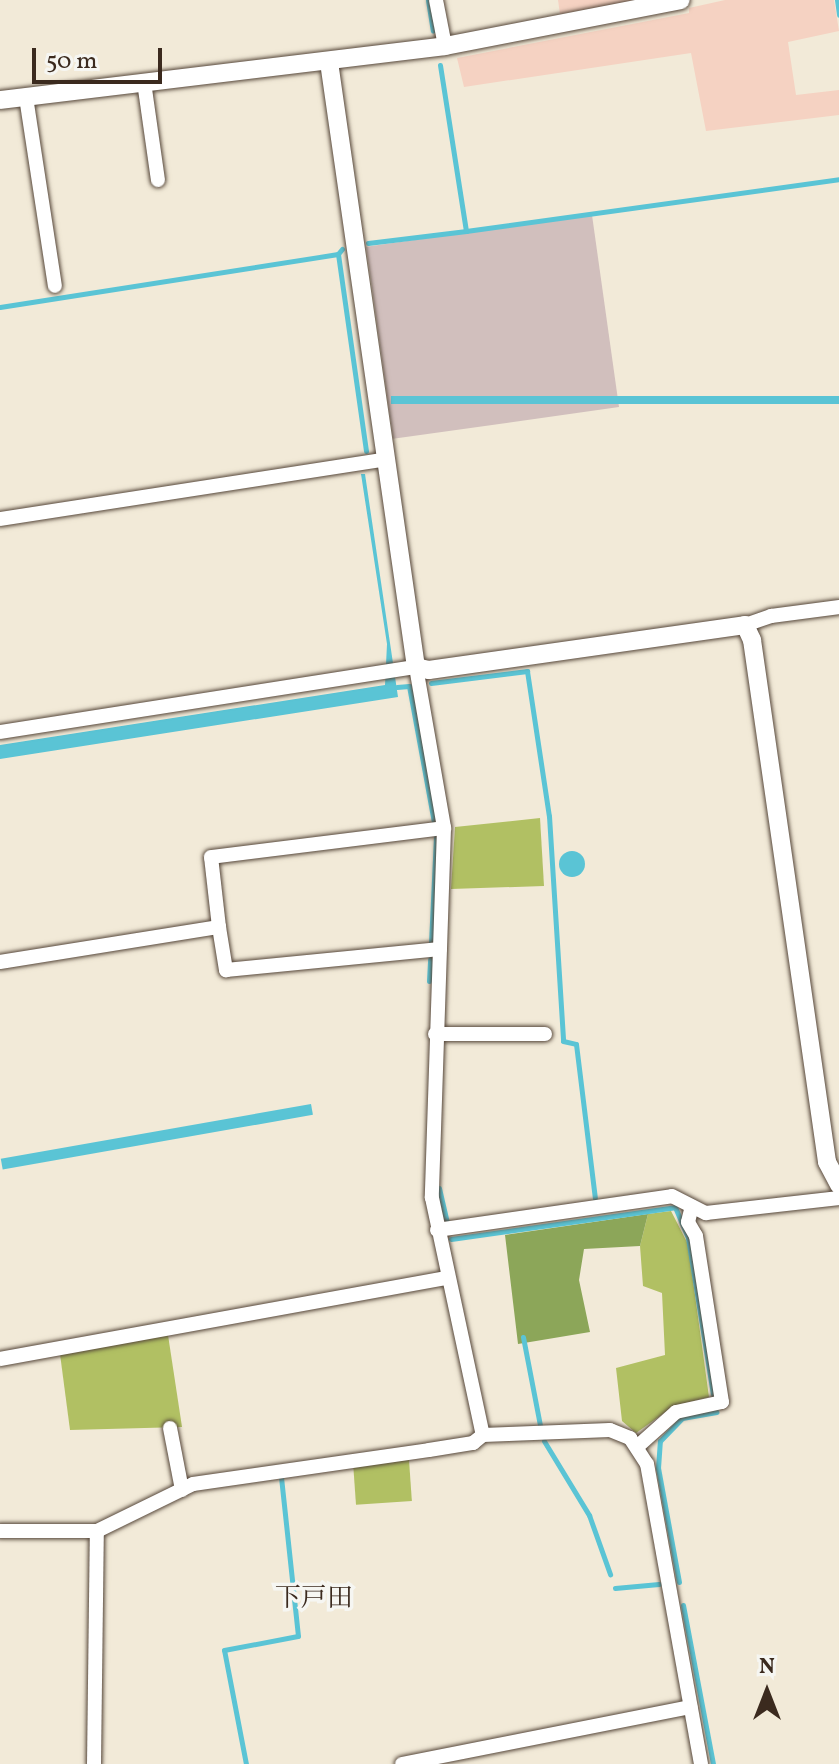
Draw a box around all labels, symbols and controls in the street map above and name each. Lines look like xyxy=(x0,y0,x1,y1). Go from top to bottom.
scale bar xyxy=(36,32,166,82)
text: 50 m xyxy=(46,45,98,79)
district label: 下戸田 xyxy=(275,1584,353,1616)
north arrow xyxy=(727,1652,807,1732)
text: N xyxy=(759,1652,775,1683)

